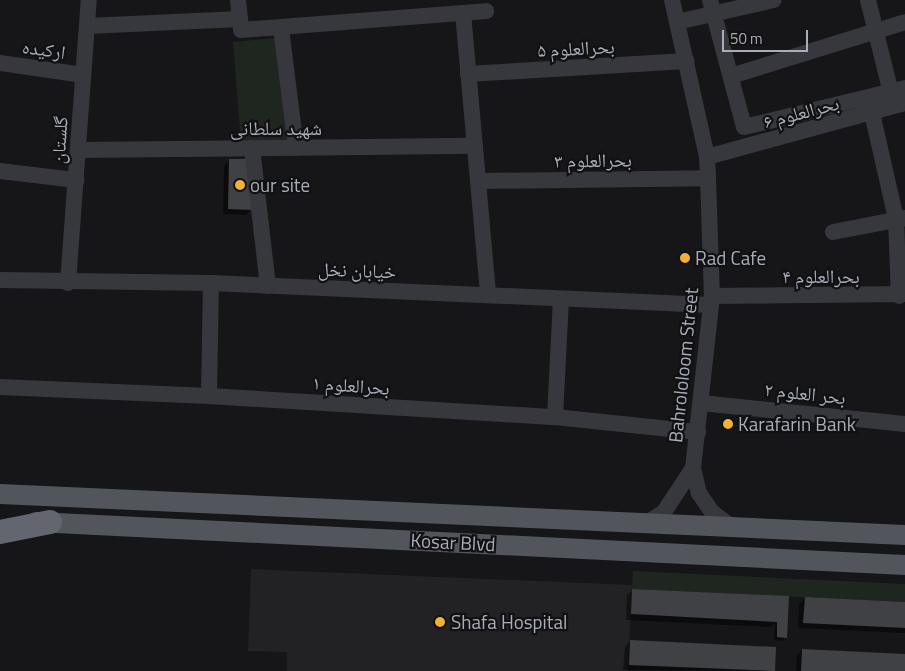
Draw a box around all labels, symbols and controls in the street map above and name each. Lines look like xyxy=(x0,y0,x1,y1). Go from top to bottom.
scale bar xyxy=(725,20,811,52)
text: 50 m xyxy=(730,27,763,50)
street label: ارکیده xyxy=(21,35,67,63)
street label: بحرالعلوم ۵ xyxy=(537,35,615,61)
street label: بحرالعلوم ۶ xyxy=(761,91,841,133)
street label: گلستان xyxy=(46,115,72,165)
street label: شهید سلطانی xyxy=(230,117,322,139)
street label: بحرالعلوم ۳ xyxy=(554,148,632,172)
place label: our site xyxy=(250,174,310,196)
marker: our site xyxy=(234,179,246,191)
place label: Rad Cafe xyxy=(695,247,766,269)
marker: Rad Cafe xyxy=(679,252,691,264)
street label: خیابان نخل xyxy=(318,257,396,283)
street label: بحرالعلوم ۴ xyxy=(782,265,860,287)
street label: Bahrololoom Street xyxy=(664,286,702,444)
street label: بحرالعلوم ۱ xyxy=(312,371,390,399)
street label: بحر العلوم ۲ xyxy=(763,377,847,409)
place label: Karafarin Bank xyxy=(738,413,856,435)
marker: Karafarin Bank xyxy=(722,418,734,430)
street label: Kosar Blvd xyxy=(410,528,496,556)
place label: Shafa Hospital xyxy=(451,611,567,633)
marker: Shafa Hospital xyxy=(433,615,447,629)

